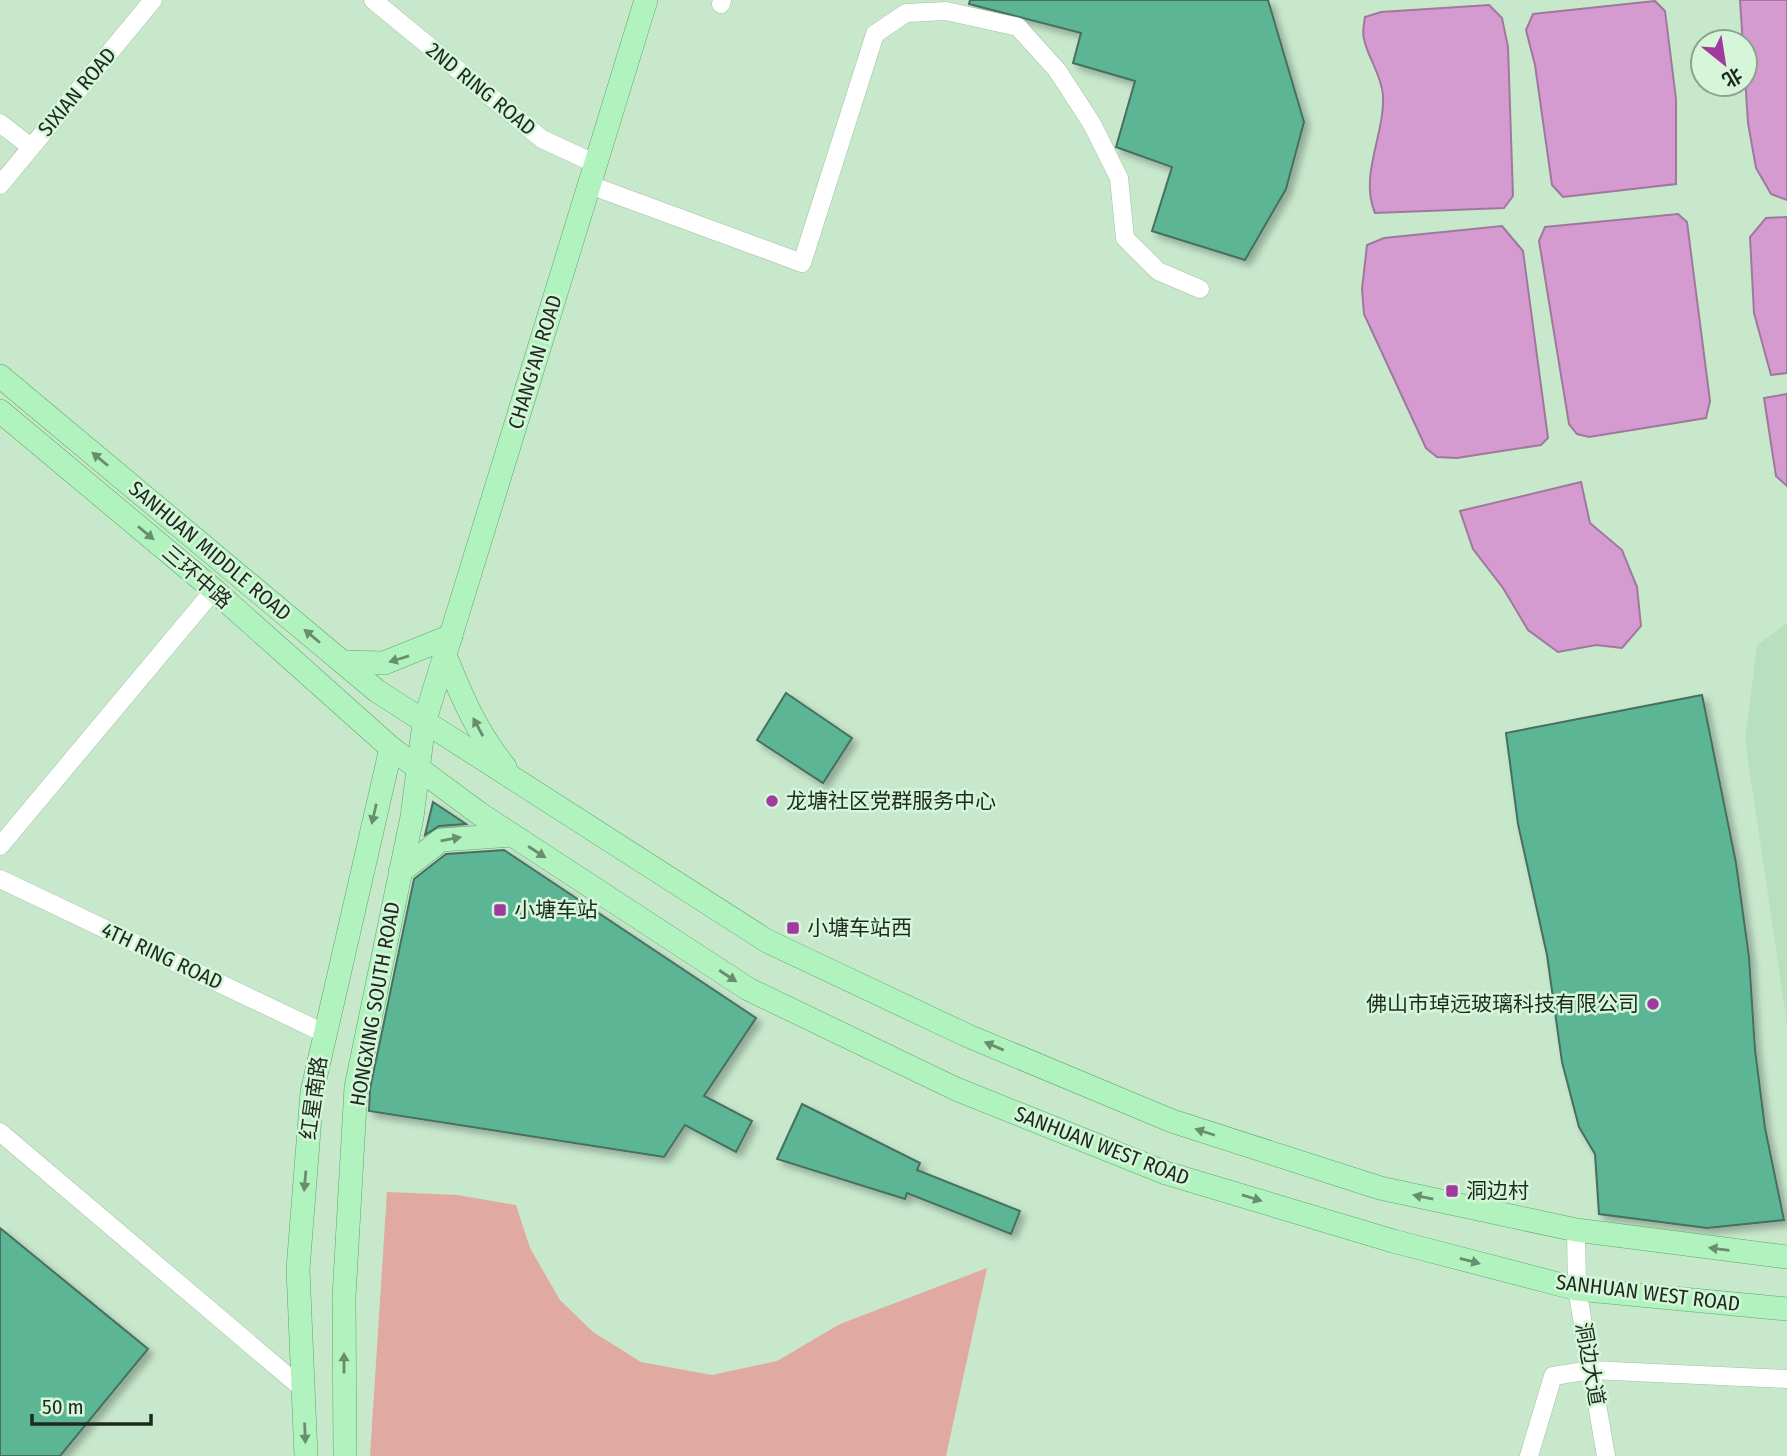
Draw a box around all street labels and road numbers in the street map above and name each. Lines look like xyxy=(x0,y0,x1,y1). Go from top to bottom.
street label: 2ND RING ROAD xyxy=(421,37,541,141)
street label: SIXIAN ROAD xyxy=(32,42,122,142)
street label: CHANG'AN ROAD xyxy=(502,292,568,432)
street label: SANHUAN MIDDLE ROAD xyxy=(123,475,297,627)
street label: 三环中路 xyxy=(157,540,237,614)
street label: HONGXING SOUTH ROAD xyxy=(344,900,406,1108)
street label: 4TH RING ROAD xyxy=(97,917,227,995)
street label: 红星南路 xyxy=(295,1055,333,1141)
street label: SANHUAN WEST ROAD xyxy=(1011,1101,1193,1191)
street label: SANHUAN WEST ROAD xyxy=(1555,1269,1741,1317)
street label: 洞边大道 xyxy=(1570,1320,1610,1408)

